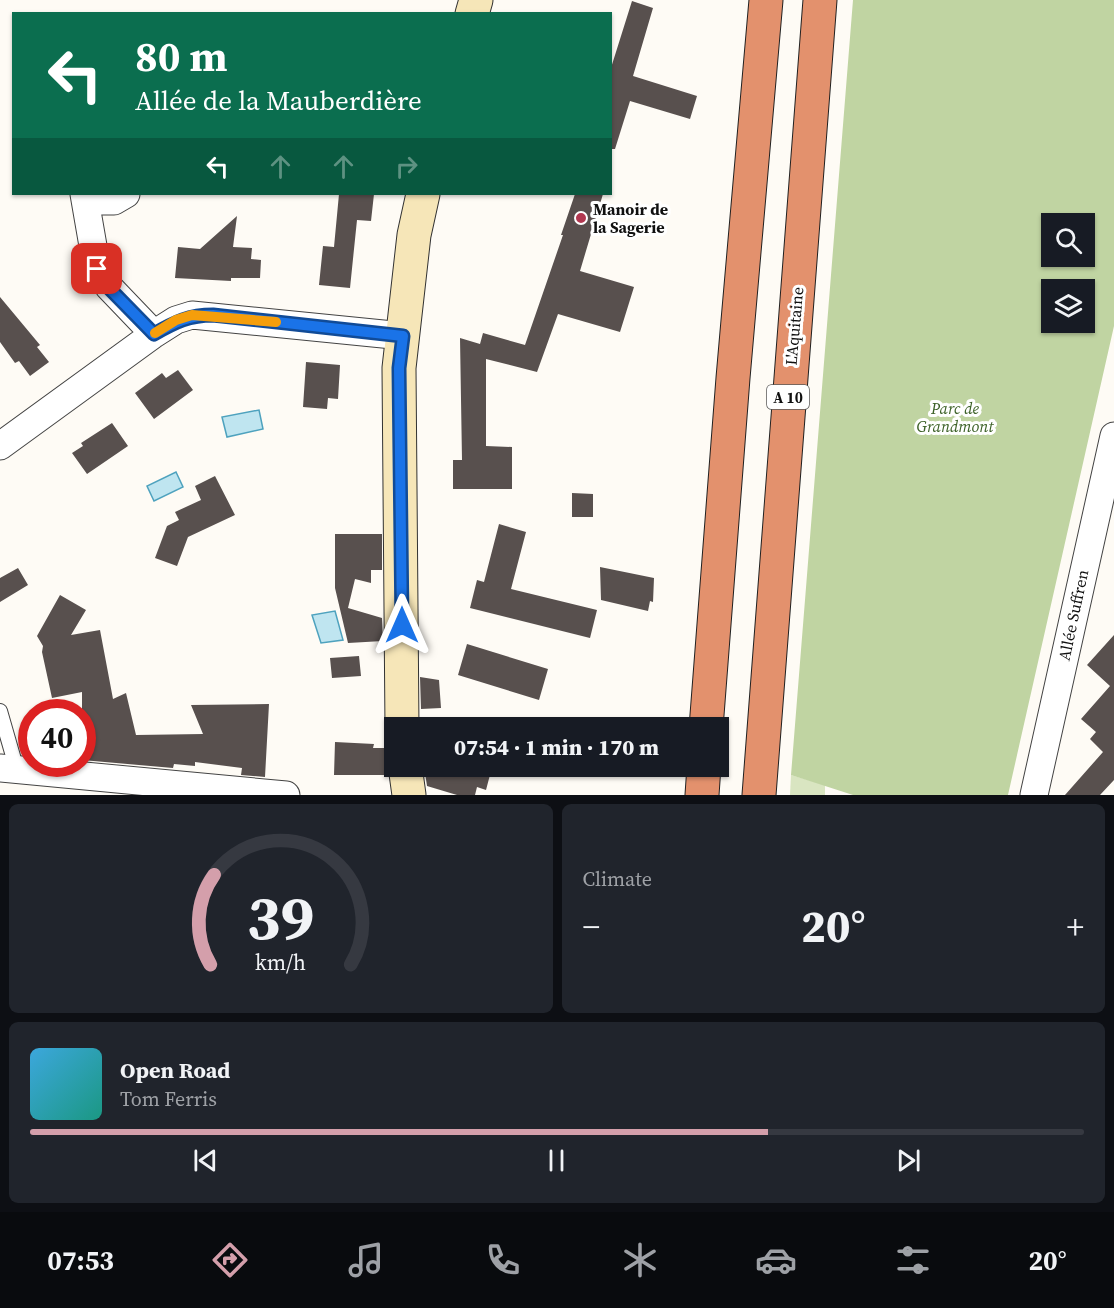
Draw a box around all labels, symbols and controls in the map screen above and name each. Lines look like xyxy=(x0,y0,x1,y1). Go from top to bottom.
text: 80 m xyxy=(135,27,228,85)
icon: left xyxy=(36,36,114,114)
text: Allée de la Mauberdière xyxy=(135,82,422,119)
icon: left xyxy=(201,150,234,183)
icon: ahead xyxy=(264,150,297,183)
icon: ahead xyxy=(327,150,360,183)
icon: right xyxy=(390,150,423,183)
place label: Manoir de la Sagerie xyxy=(593,198,668,238)
marker: Manoir de la Sagerie xyxy=(574,211,588,225)
map controls xyxy=(1041,213,1095,333)
button: search xyxy=(1041,213,1095,267)
pin xyxy=(71,243,122,294)
icon: arrive xyxy=(80,252,113,285)
button: layers xyxy=(1041,279,1095,333)
street label: L'Aquitaine xyxy=(780,286,808,366)
road number: A 10 xyxy=(767,385,809,409)
park label: Parc de Grandmont xyxy=(917,397,994,437)
street label: Allée Suffren xyxy=(1053,567,1093,663)
position arrow xyxy=(370,593,434,657)
speed limit sign: 40 xyxy=(18,699,96,777)
text: 07:54 · 1 min · 170 m xyxy=(454,732,659,762)
text: Climate xyxy=(583,865,652,893)
text: 39 xyxy=(247,874,315,960)
text: 20° xyxy=(801,895,865,957)
text: − xyxy=(583,904,600,949)
text: + xyxy=(1066,904,1084,949)
text: km/h xyxy=(255,949,306,978)
text: Open Road xyxy=(120,1055,230,1085)
text: Tom Ferris xyxy=(120,1085,217,1113)
icon: previous xyxy=(189,1144,222,1177)
icon: pause xyxy=(540,1144,573,1177)
icon: next xyxy=(892,1144,925,1177)
icon: directions xyxy=(209,1239,251,1281)
icon: music xyxy=(345,1239,387,1281)
icon: phone xyxy=(482,1239,524,1281)
icon: climate xyxy=(619,1239,661,1281)
icon: car xyxy=(755,1239,797,1281)
icon: filters xyxy=(892,1239,934,1281)
text: 07:53 xyxy=(47,1242,114,1279)
text: 20° xyxy=(1028,1242,1067,1279)

